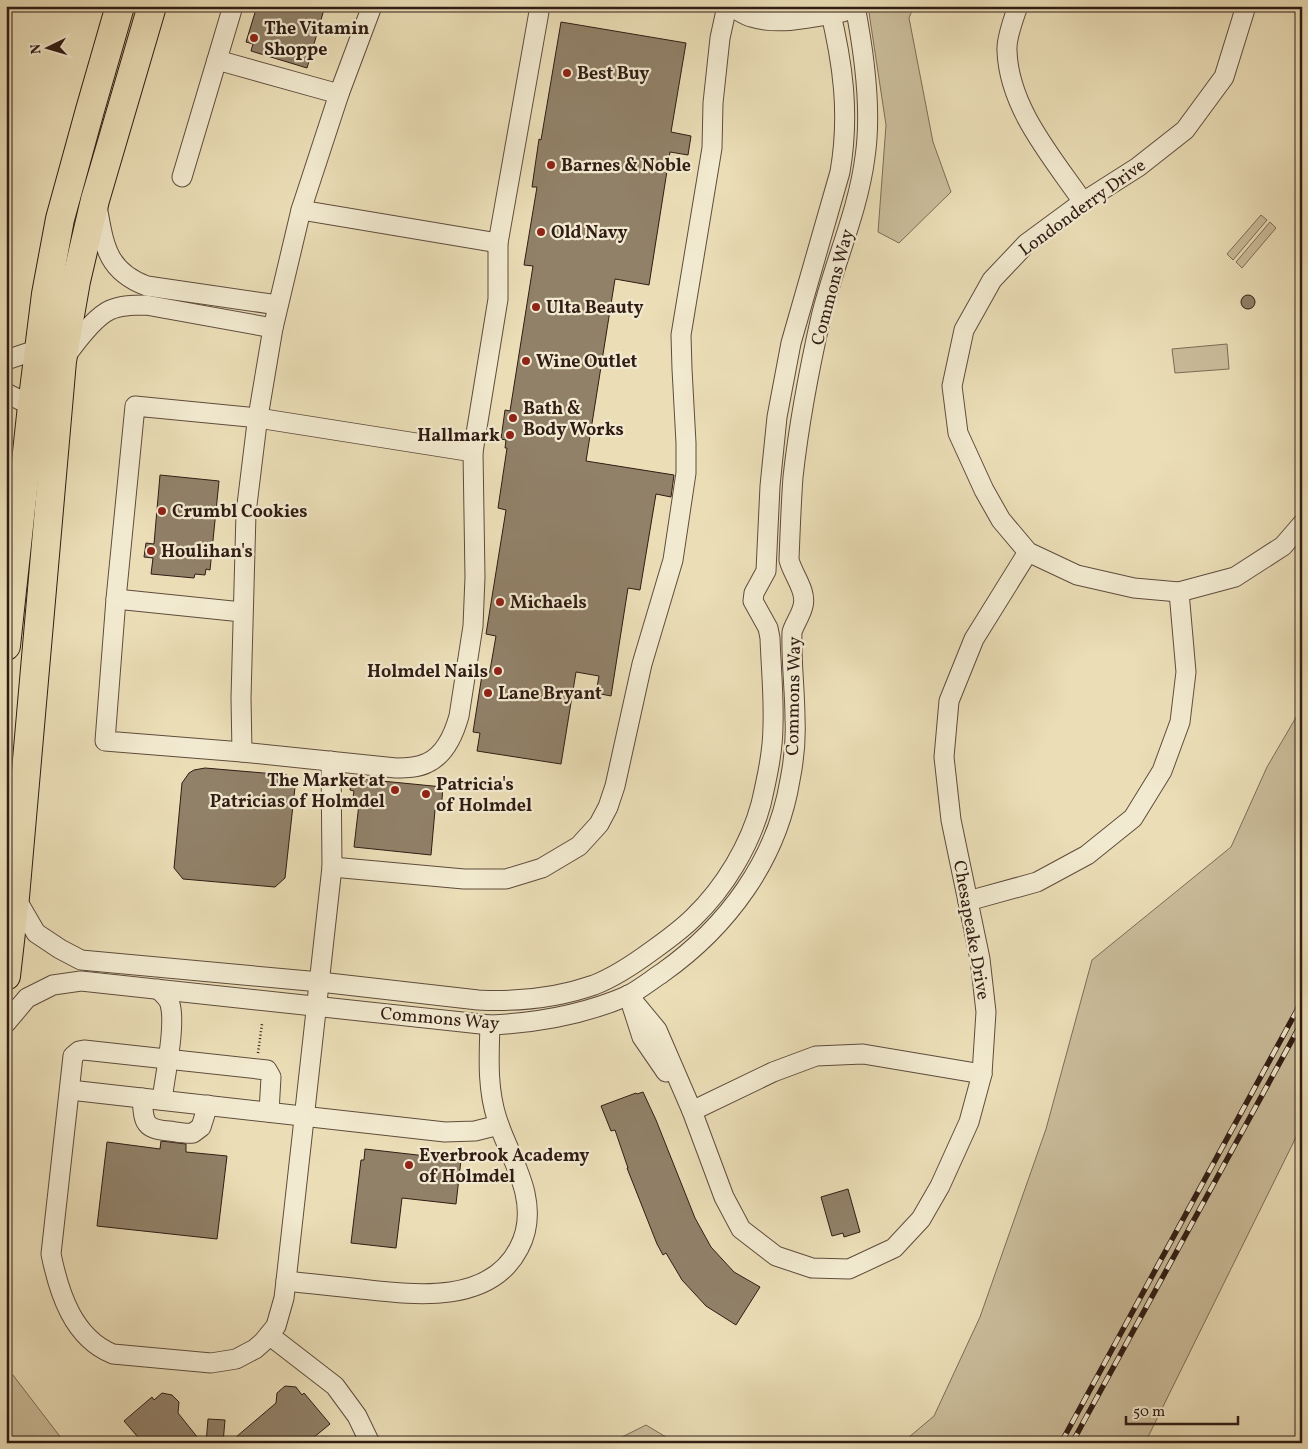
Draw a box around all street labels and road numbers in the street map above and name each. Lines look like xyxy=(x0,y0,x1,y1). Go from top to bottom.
street label: Londonderry Drive xyxy=(1014,154,1151,263)
street label: Commons Way xyxy=(806,226,861,348)
street label: Commons Way xyxy=(781,636,808,756)
street label: Chesapeake Drive xyxy=(946,859,995,1002)
street label: Commons Way xyxy=(379,1002,501,1037)

